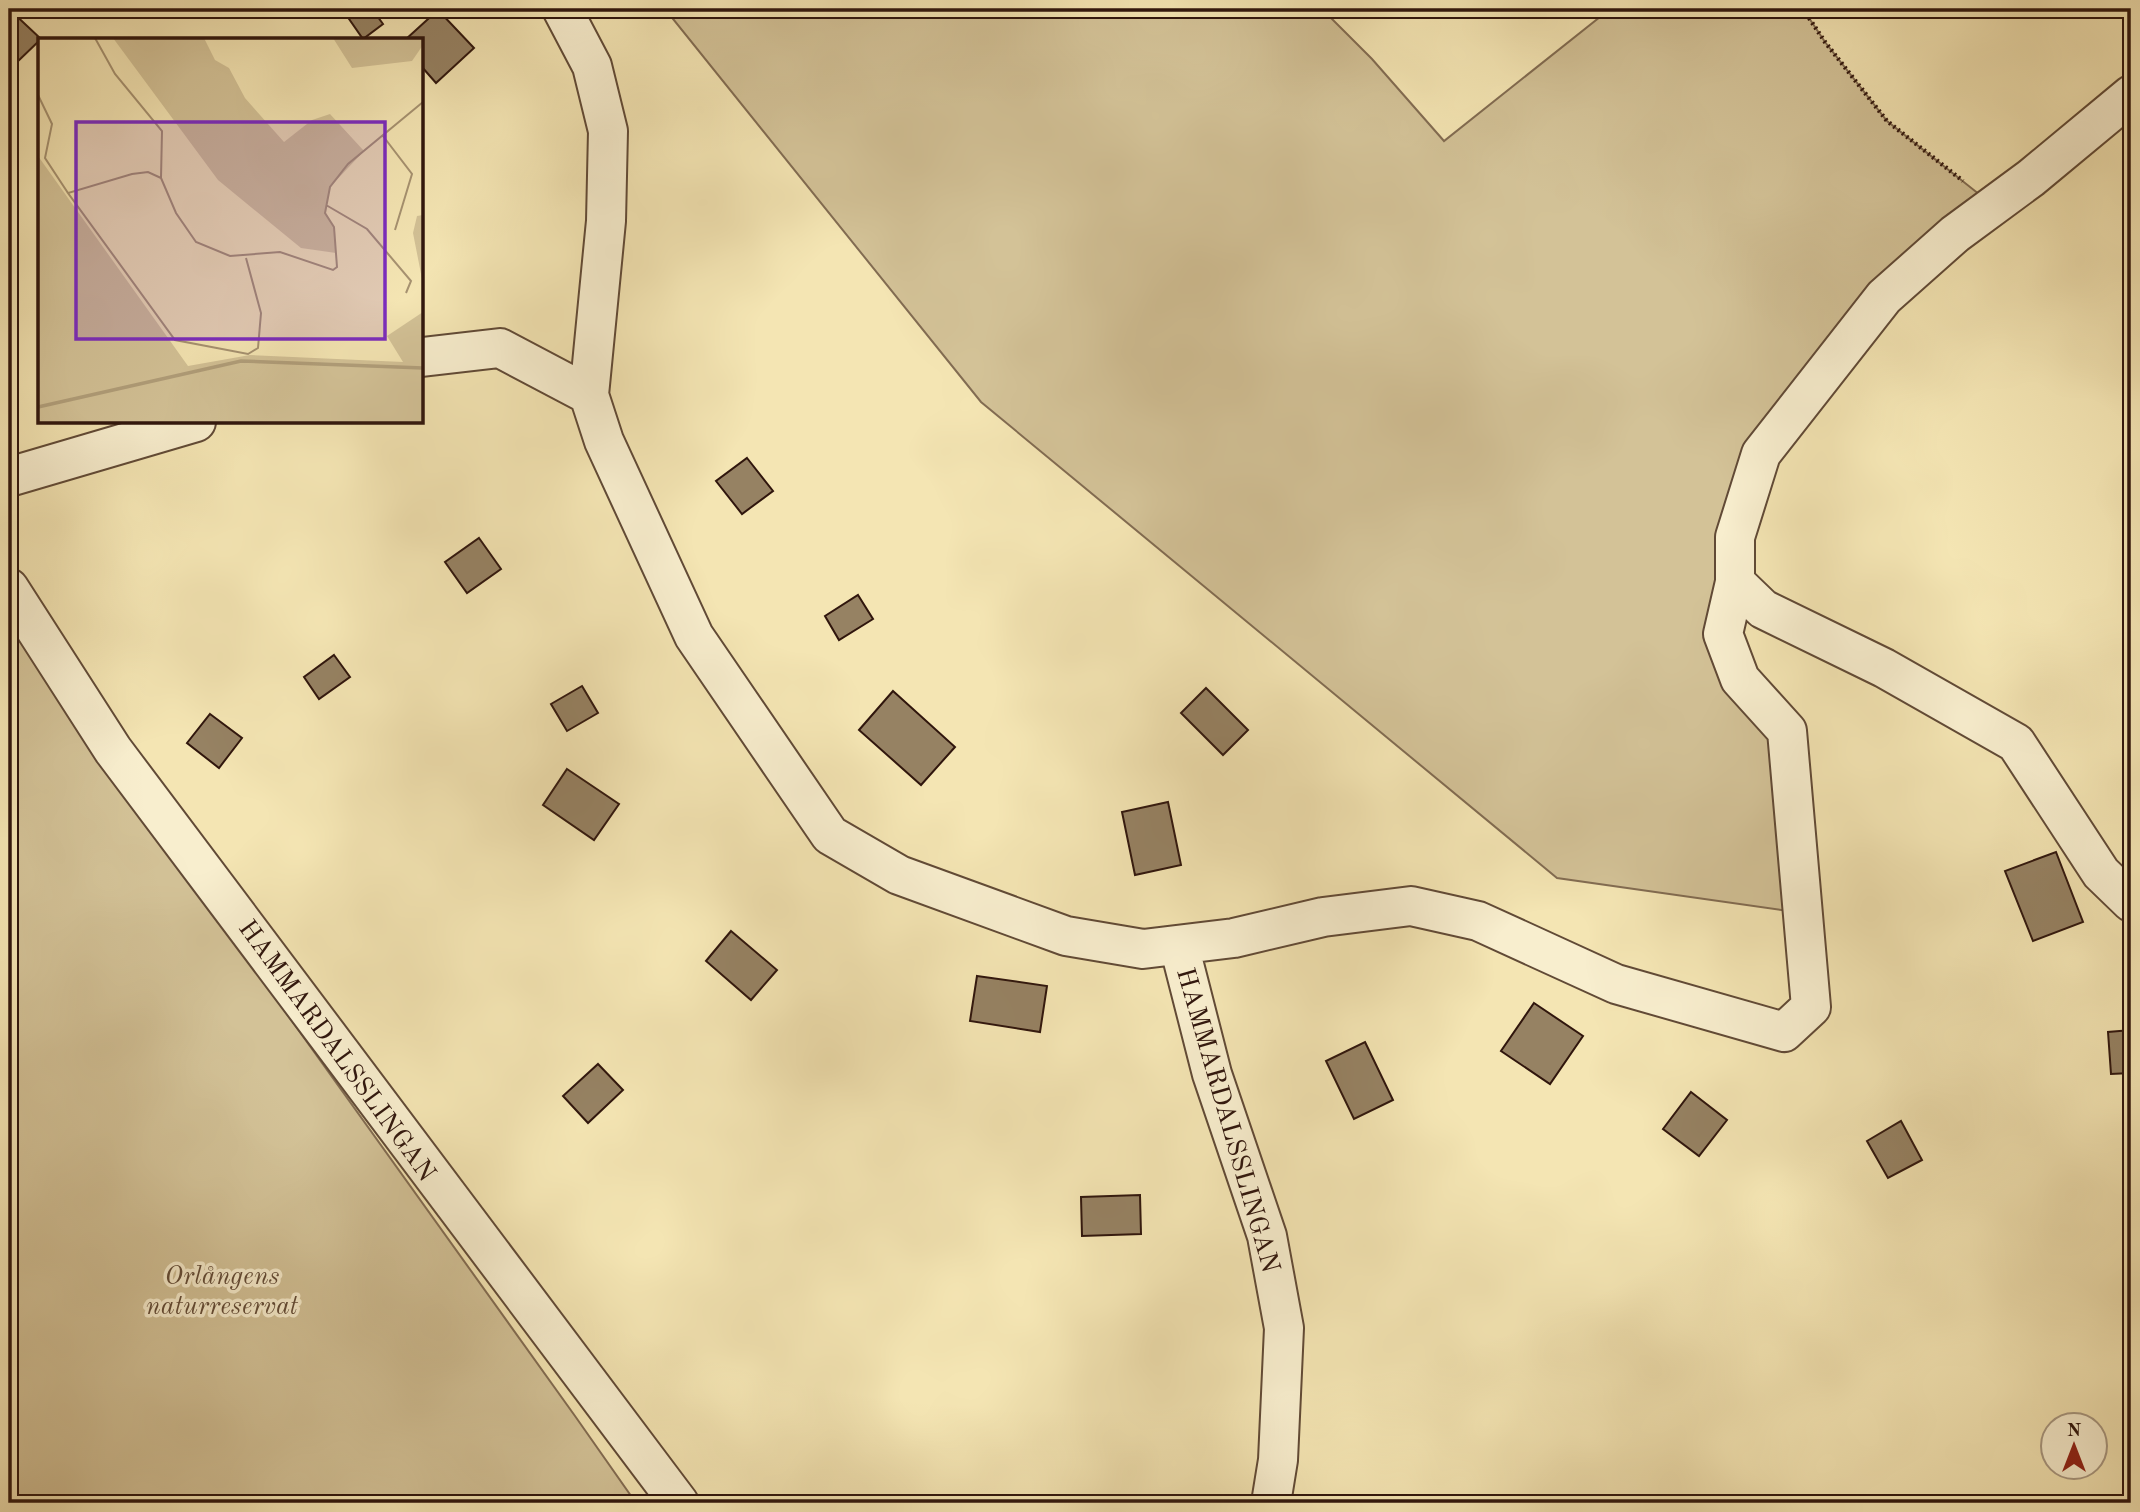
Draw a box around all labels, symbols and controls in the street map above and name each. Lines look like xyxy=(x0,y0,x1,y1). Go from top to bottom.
inset map xyxy=(38,38,424,424)
street label: HAMMARDALSSLINGAN xyxy=(233,916,440,1187)
street label: HAMMARDALSSLINGAN xyxy=(1171,965,1283,1276)
park label: Orlångens naturreservat xyxy=(146,1264,299,1320)
north arrow xyxy=(2038,1410,2108,1480)
text: N xyxy=(2067,1422,2082,1441)

